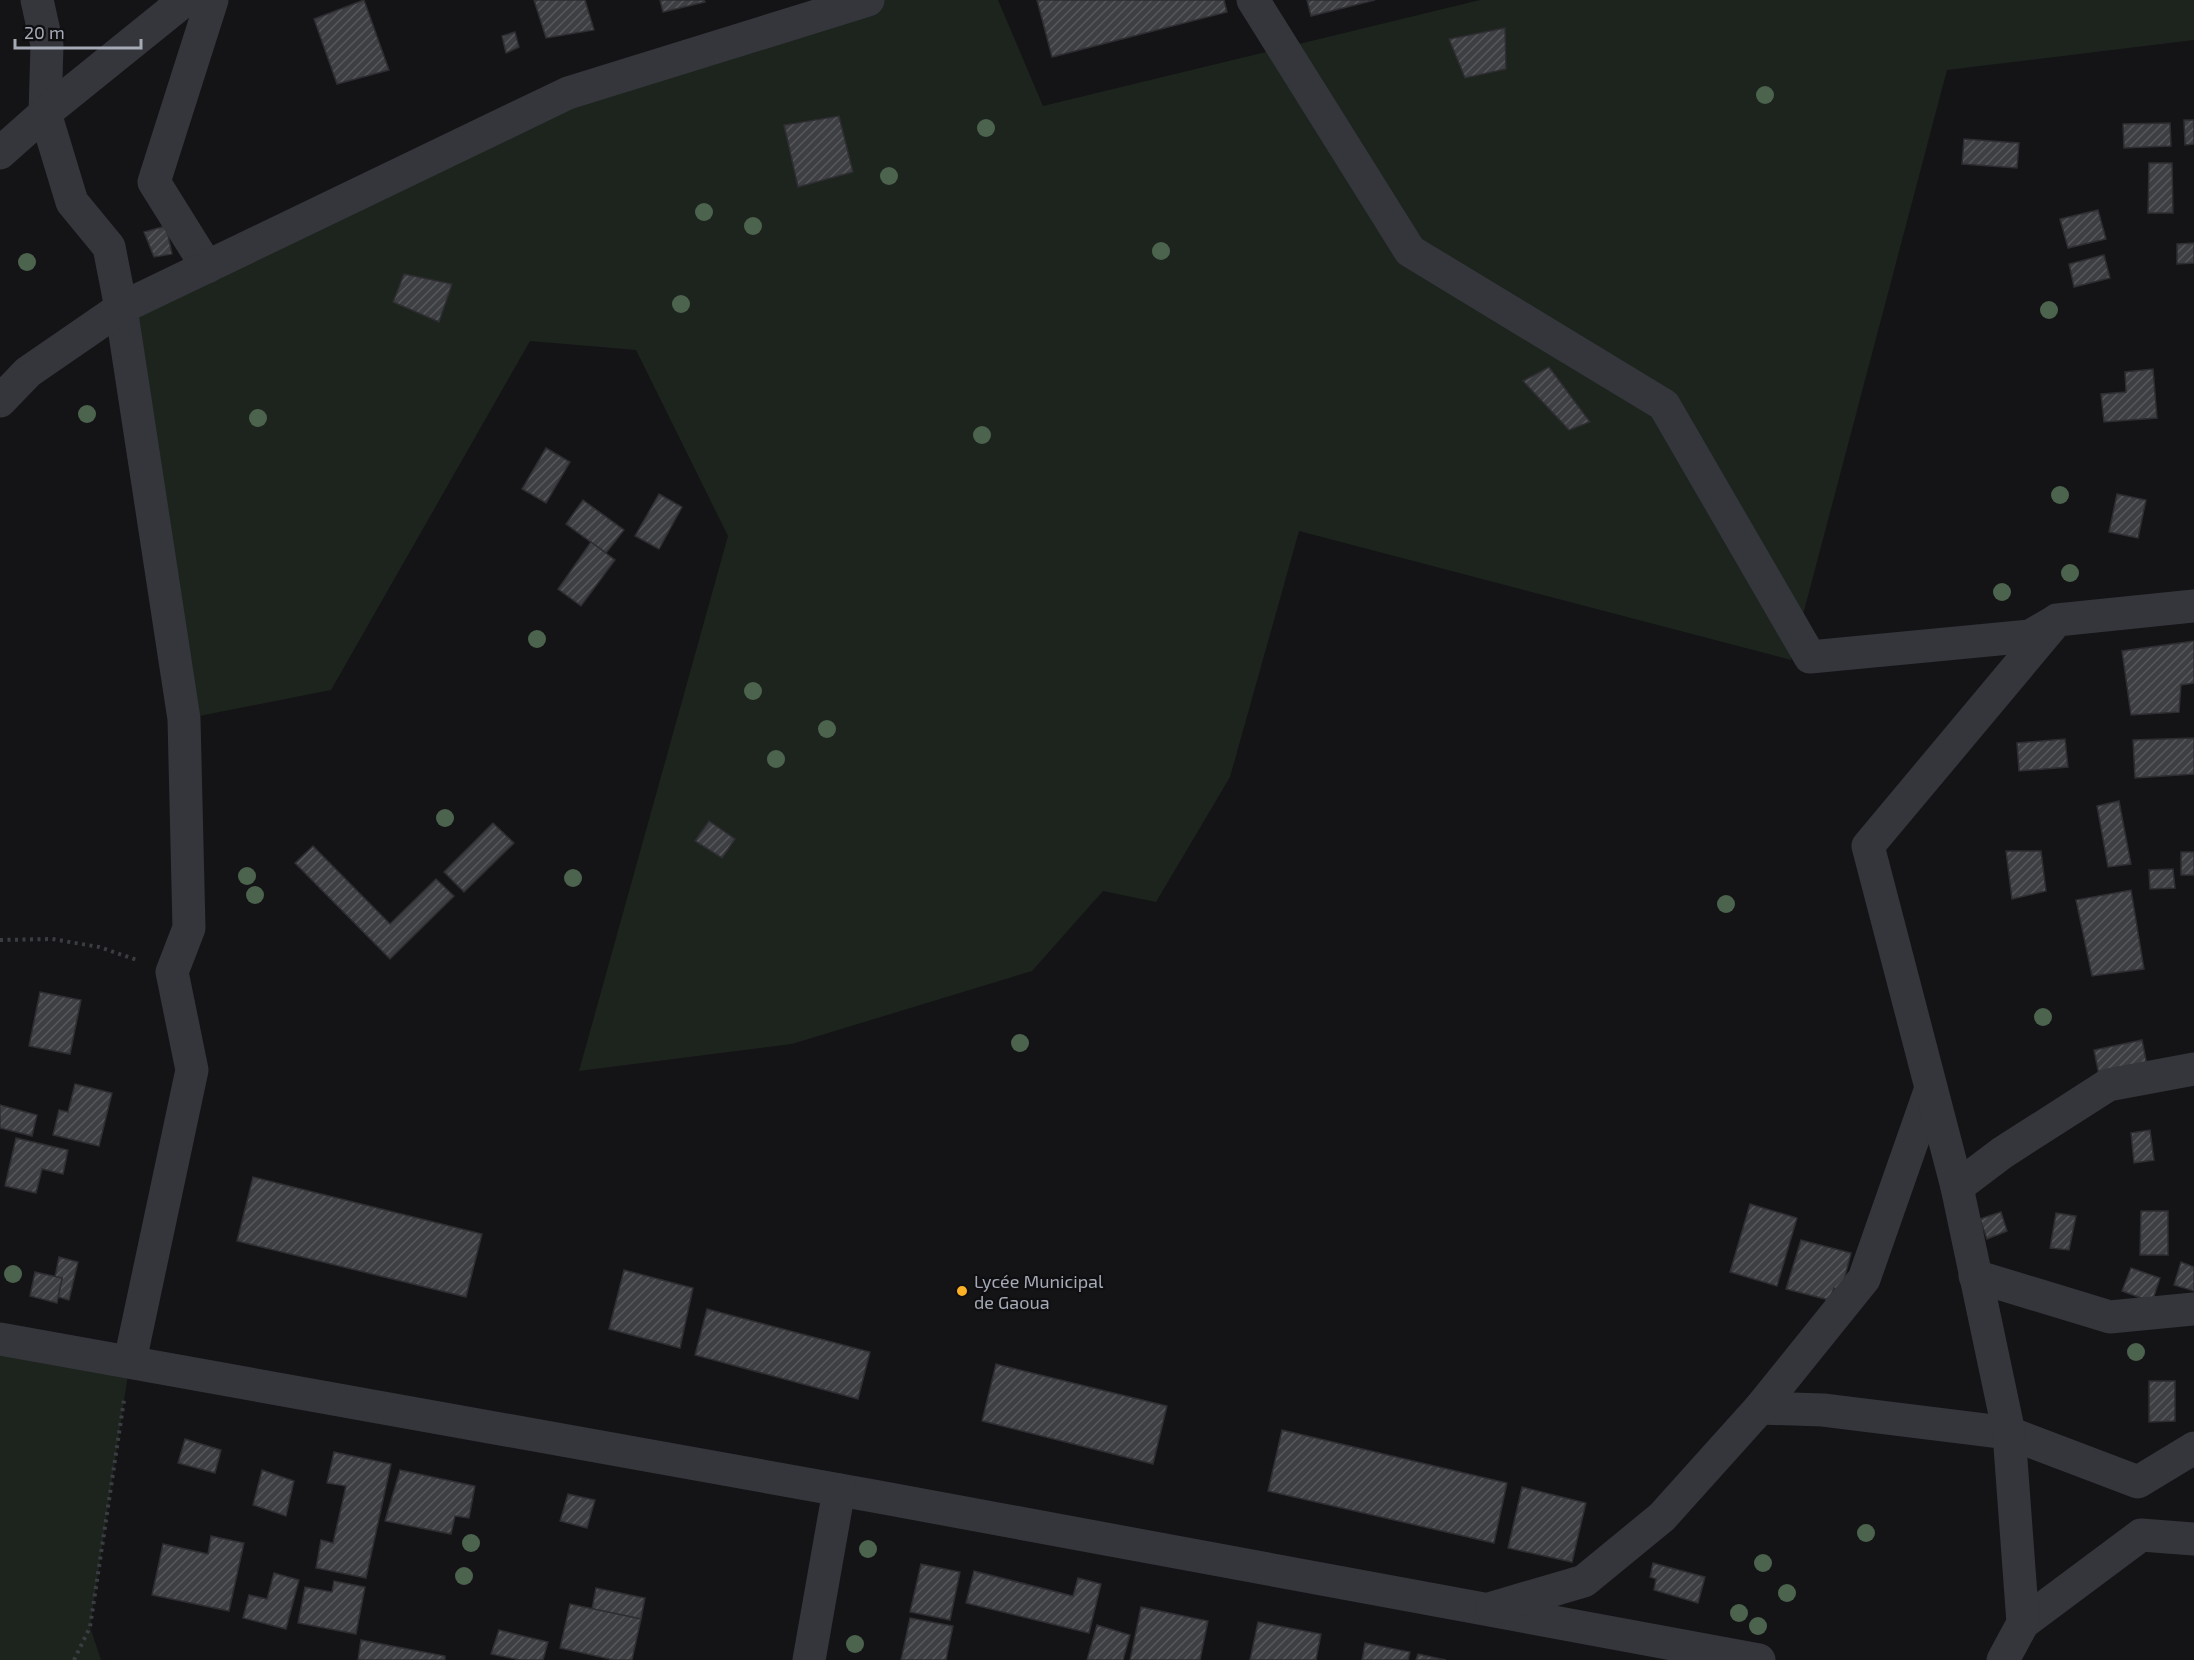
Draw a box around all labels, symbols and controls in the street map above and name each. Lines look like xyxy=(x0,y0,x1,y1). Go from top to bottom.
scale bar xyxy=(15,12,141,50)
text: 20 m xyxy=(24,21,65,43)
place label: Lycée Municipal de Gaoua xyxy=(974,1270,1104,1313)
marker: Lycée Municipal de Gaoua xyxy=(955,1284,969,1298)

